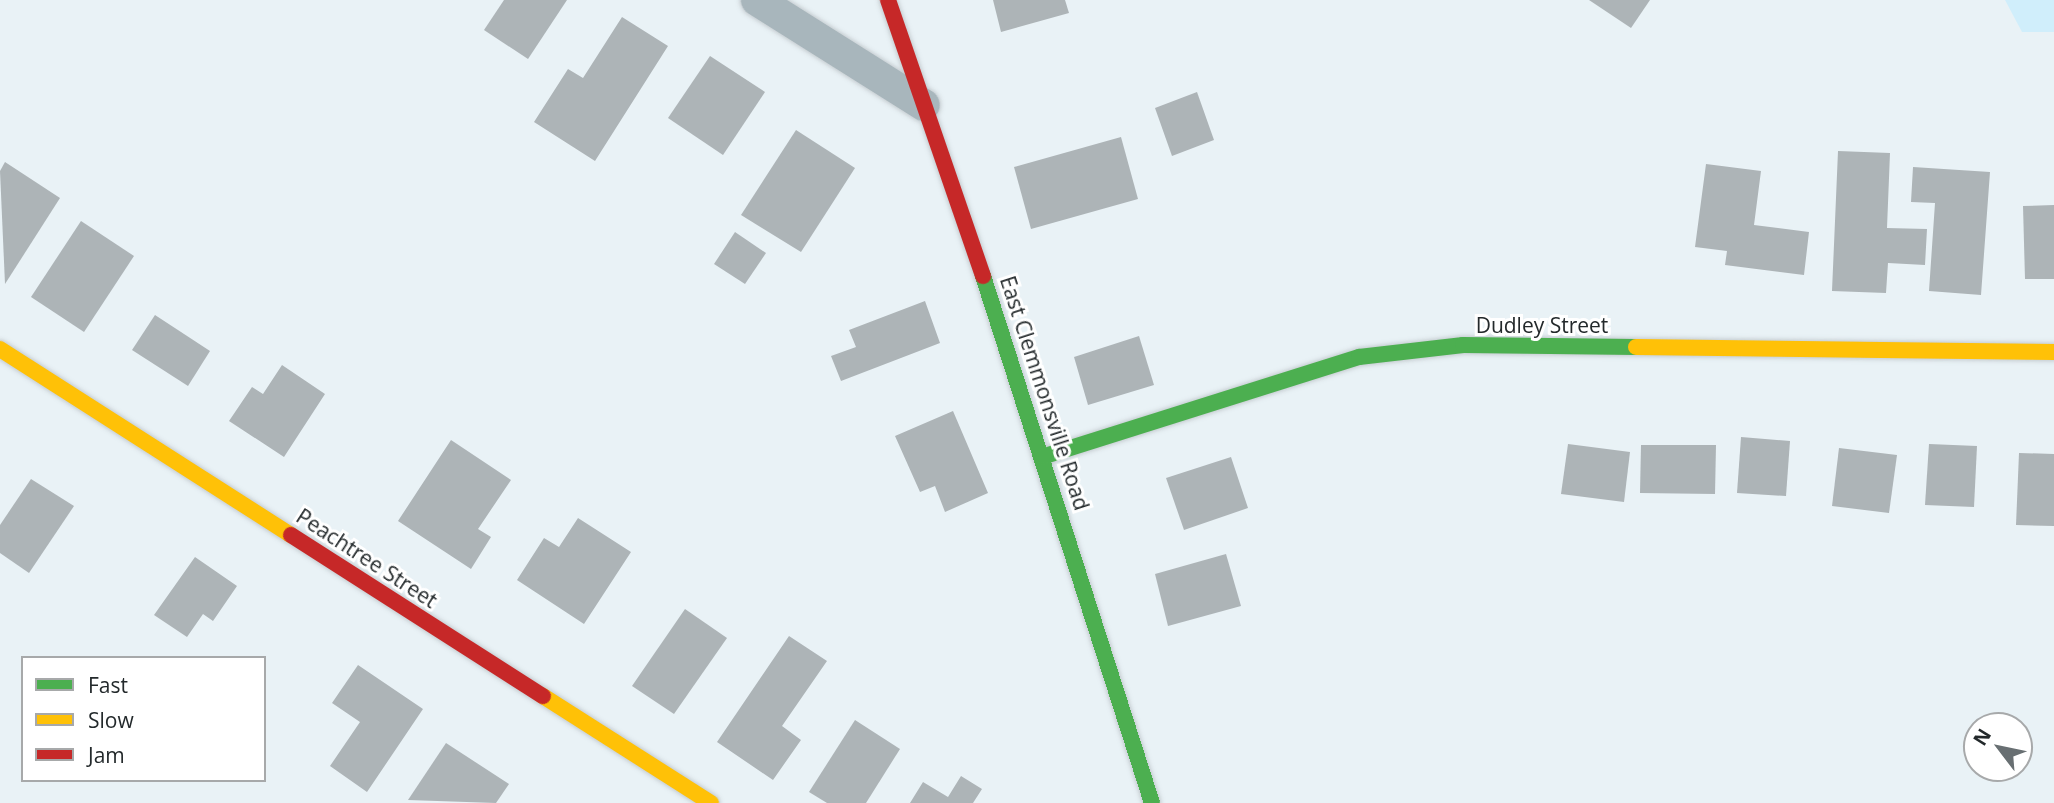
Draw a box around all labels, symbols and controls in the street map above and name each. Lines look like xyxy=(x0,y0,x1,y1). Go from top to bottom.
street label: East Clemmonsville Road xyxy=(995,273,1095,513)
street label: Dudley Street xyxy=(1476,312,1608,338)
street label: Peachtree Street xyxy=(292,503,442,613)
legend xyxy=(21,656,266,782)
text: Fast xyxy=(88,671,128,699)
text: Slow xyxy=(88,706,134,734)
north arrow xyxy=(1963,712,2033,782)
text: N xyxy=(1967,723,1997,750)
text: Jam xyxy=(88,741,125,769)

